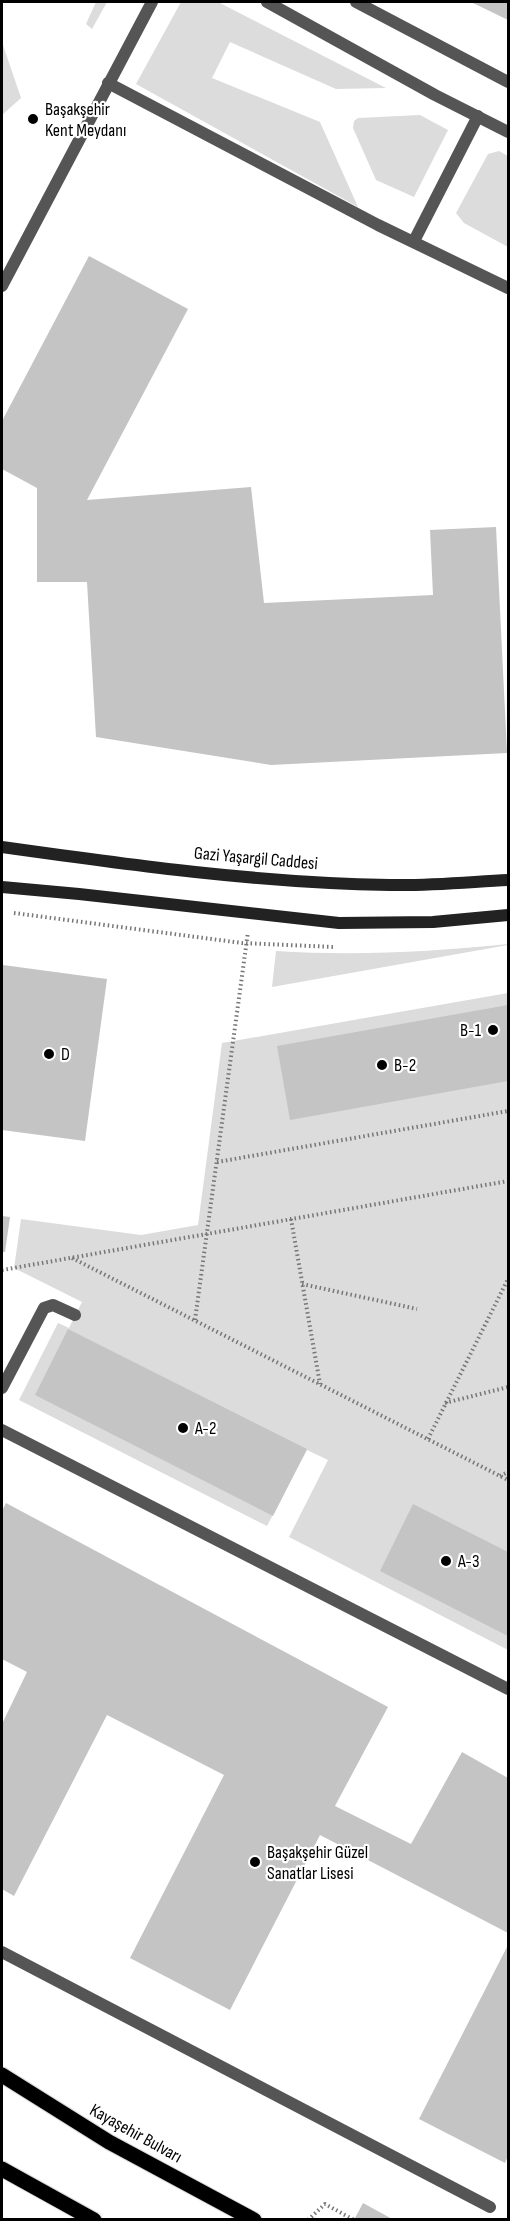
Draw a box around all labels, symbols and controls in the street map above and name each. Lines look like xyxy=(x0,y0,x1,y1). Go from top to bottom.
place label: Başakşehir Kent Meydanı xyxy=(45,99,126,141)
marker: Başakşehir Kent Meydanı xyxy=(26,112,40,126)
street label: Gazi Yaşargil Caddesi xyxy=(193,843,319,874)
place label: B-1 xyxy=(460,1020,482,1041)
marker: B-1 xyxy=(486,1023,500,1037)
place label: D xyxy=(61,1044,70,1065)
marker: D xyxy=(42,1047,56,1061)
place label: B-2 xyxy=(394,1055,416,1076)
marker: B-2 xyxy=(375,1058,389,1072)
place label: A-2 xyxy=(194,1418,216,1439)
marker: A-2 xyxy=(176,1421,190,1435)
place label: A-3 xyxy=(457,1551,480,1572)
marker: A-3 xyxy=(439,1554,453,1568)
place label: Başakşehir Güzel Sanatlar Lisesi xyxy=(267,1842,368,1884)
marker: Başakşehir Güzel Sanatlar Lisesi xyxy=(248,1855,262,1869)
street label: Kayaşehir Bulvarı xyxy=(86,2099,186,2167)

